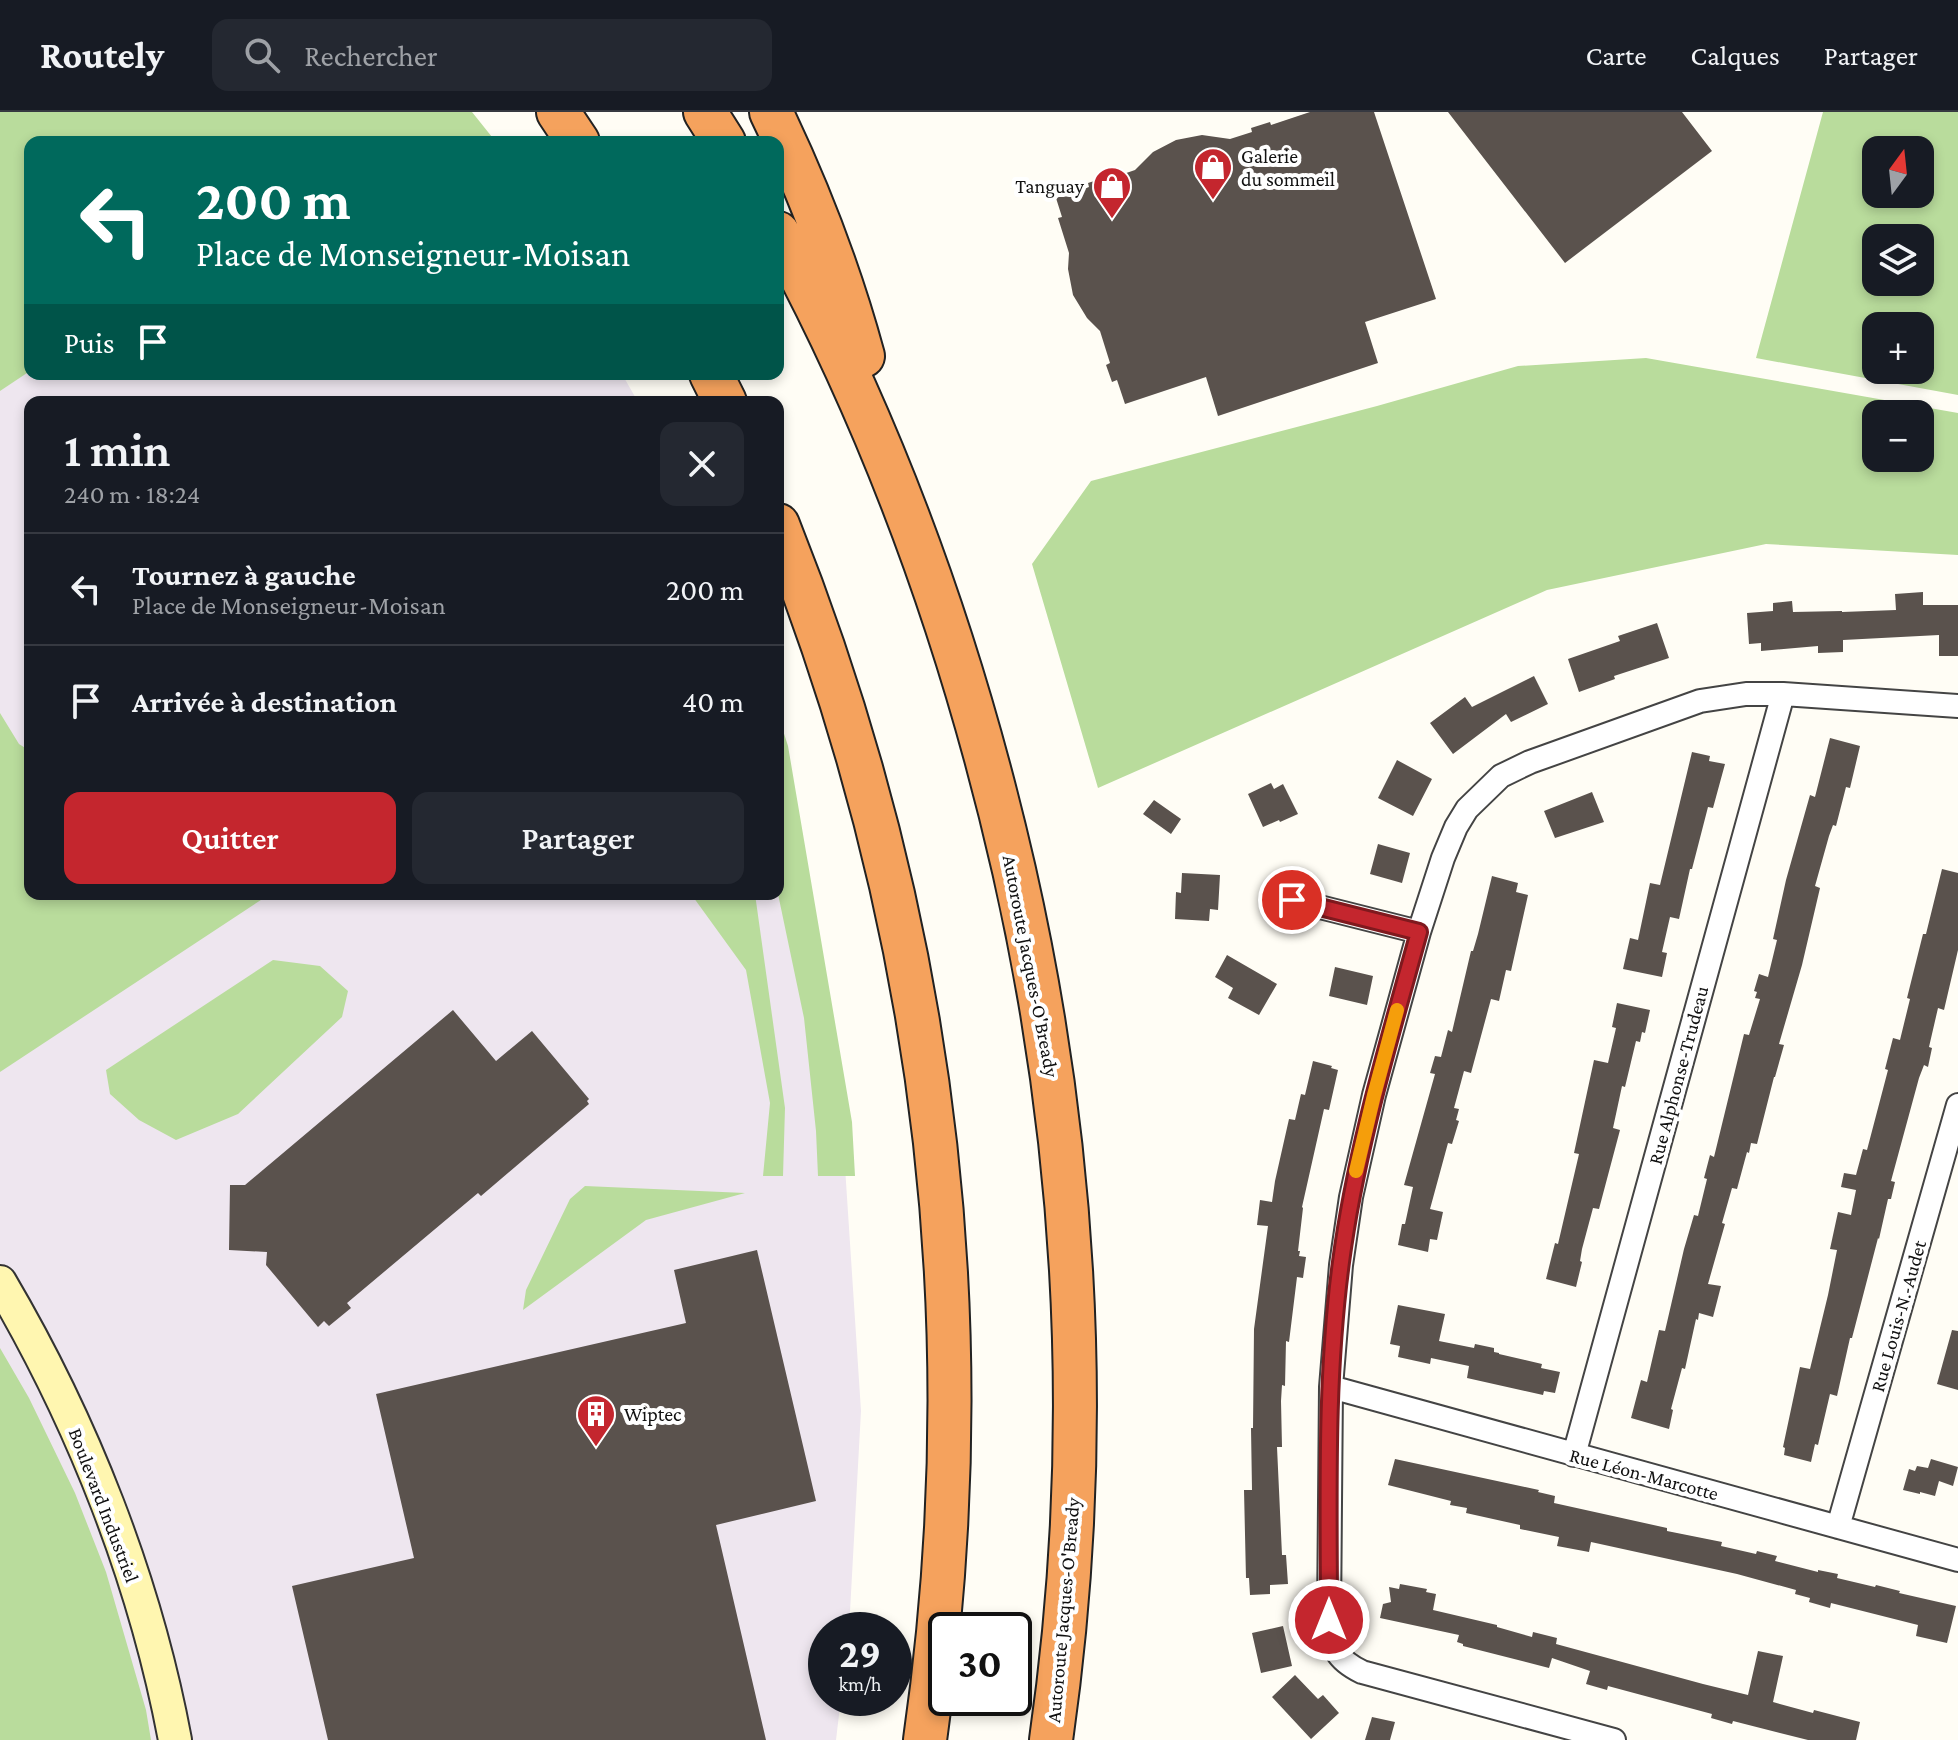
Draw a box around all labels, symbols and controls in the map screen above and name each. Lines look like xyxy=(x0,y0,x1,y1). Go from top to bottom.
search box xyxy=(212,19,772,91)
icon: search xyxy=(240,33,284,77)
text: Routely xyxy=(40,34,164,76)
text: Rechercher xyxy=(304,39,438,72)
text: Carte xyxy=(1586,40,1647,71)
text: Calques xyxy=(1691,40,1780,71)
text: Partager xyxy=(1824,40,1918,71)
north arrow xyxy=(1862,136,1934,208)
map controls xyxy=(1862,136,1934,472)
place label: Galerie du sommeil xyxy=(1241,145,1335,190)
shop icon: Galerie du sommeil xyxy=(1192,146,1234,201)
shop icon: Tanguay xyxy=(1091,165,1133,220)
icon: left xyxy=(64,168,168,272)
text: 200 m xyxy=(196,169,351,231)
place label: Tanguay xyxy=(1015,175,1085,198)
button: layers xyxy=(1862,224,1934,296)
text: Place de Monseigneur-Moisan xyxy=(196,234,630,274)
button: + xyxy=(1862,312,1934,384)
icon: arrive xyxy=(131,320,175,364)
text: Puis xyxy=(64,326,115,359)
button: − xyxy=(1862,400,1934,472)
button: close xyxy=(660,422,744,506)
text: 1 min xyxy=(64,423,171,476)
text: 240 m · 18:24 xyxy=(64,480,200,509)
text: Tournez à gauche xyxy=(132,558,356,591)
icon: left xyxy=(64,567,108,611)
text: 200 m xyxy=(666,573,744,606)
text: Place de Monseigneur-Moisan xyxy=(132,591,446,620)
icon: arrive xyxy=(64,679,108,723)
text: Arrivée à destination xyxy=(132,685,397,718)
text: 40 m xyxy=(682,685,744,718)
button: Quitter xyxy=(64,792,396,884)
button: Partager xyxy=(412,792,744,884)
street label: Autoroute Jacques-O'Bready xyxy=(998,853,1064,1080)
pin xyxy=(1258,866,1326,934)
icon: arrive xyxy=(1270,878,1314,922)
street label: Rue Alphonse-Trudeau xyxy=(1644,983,1714,1167)
street label: Rue Louis-N.-Audet xyxy=(1866,1237,1930,1394)
building icon: Wiptec xyxy=(575,1393,617,1448)
place label: Wiptec xyxy=(624,1403,682,1426)
street label: Boulevard Industriel xyxy=(64,1425,144,1585)
street label: Rue Léon-Marcotte xyxy=(1567,1444,1721,1505)
street label: Autoroute Jacques-O'Bready xyxy=(1042,1496,1085,1724)
position arrow xyxy=(1287,1578,1371,1662)
speed limit sign: 30 xyxy=(928,1612,1032,1716)
text: 29 xyxy=(839,1631,881,1676)
text: km/h xyxy=(838,1673,882,1695)

